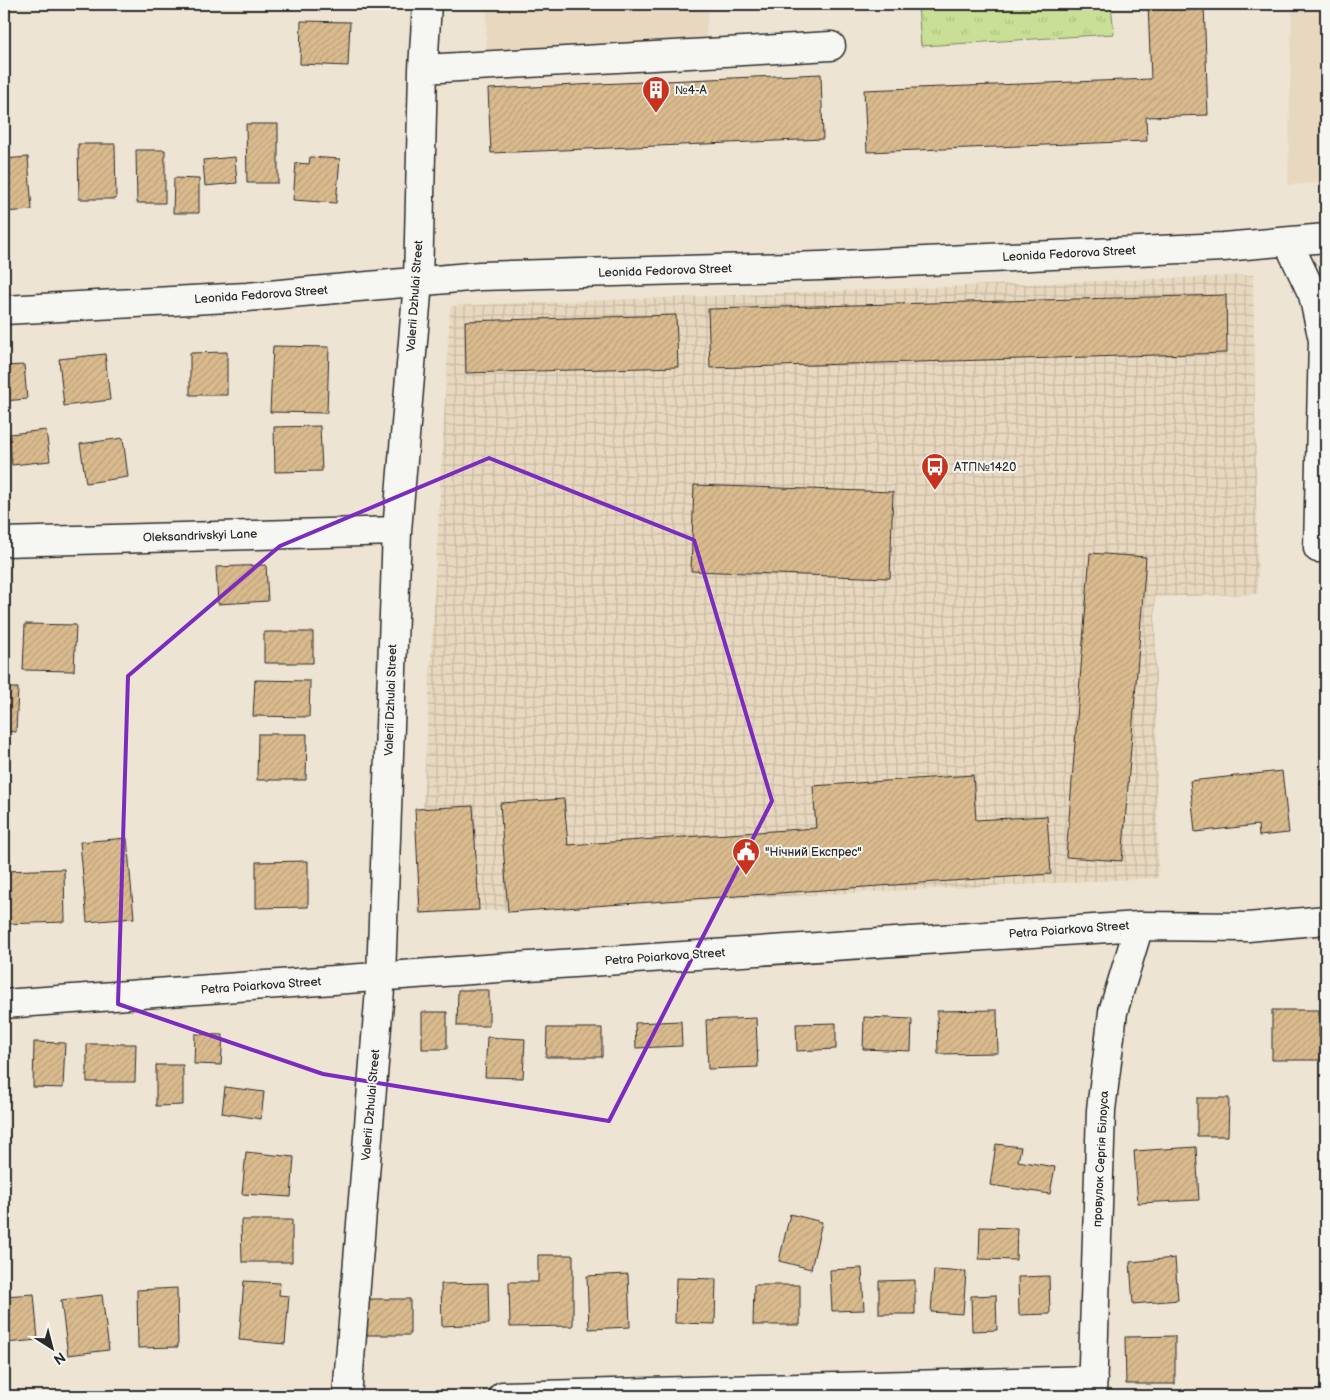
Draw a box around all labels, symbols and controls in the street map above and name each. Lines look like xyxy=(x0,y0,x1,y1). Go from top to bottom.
building icon: №4-А xyxy=(641,75,671,114)
place label: №4-А xyxy=(675,83,708,98)
street label: Valerii Dzhulai Street xyxy=(404,239,426,352)
street label: Leonida Fedorova Street xyxy=(1002,243,1136,265)
street label: Leonida Fedorova Street xyxy=(598,261,732,281)
street label: Leonida Fedorova Street xyxy=(194,283,329,307)
bus stop icon: АТП№1420 xyxy=(920,452,950,491)
place label: АТП№1420 xyxy=(953,460,1016,475)
street label: Oleksandrivskyi Lane xyxy=(143,527,257,545)
street label: Valerii Dzhulai Street xyxy=(382,644,400,756)
public building icon: "Нічний Експрес" xyxy=(731,837,761,876)
place label: "Нічний Експрес" xyxy=(765,845,862,860)
street label: Petra Poiarkova Street xyxy=(1008,918,1130,942)
street label: Petra Poiarkova Street xyxy=(604,945,726,969)
street label: Petra Poiarkova Street xyxy=(200,974,322,998)
street label: Valerii Dzhulai Street xyxy=(359,1048,383,1161)
street label: провулок Сергія Білоуса xyxy=(1090,1090,1112,1228)
north arrow xyxy=(28,1322,78,1372)
text: N xyxy=(50,1348,69,1368)

